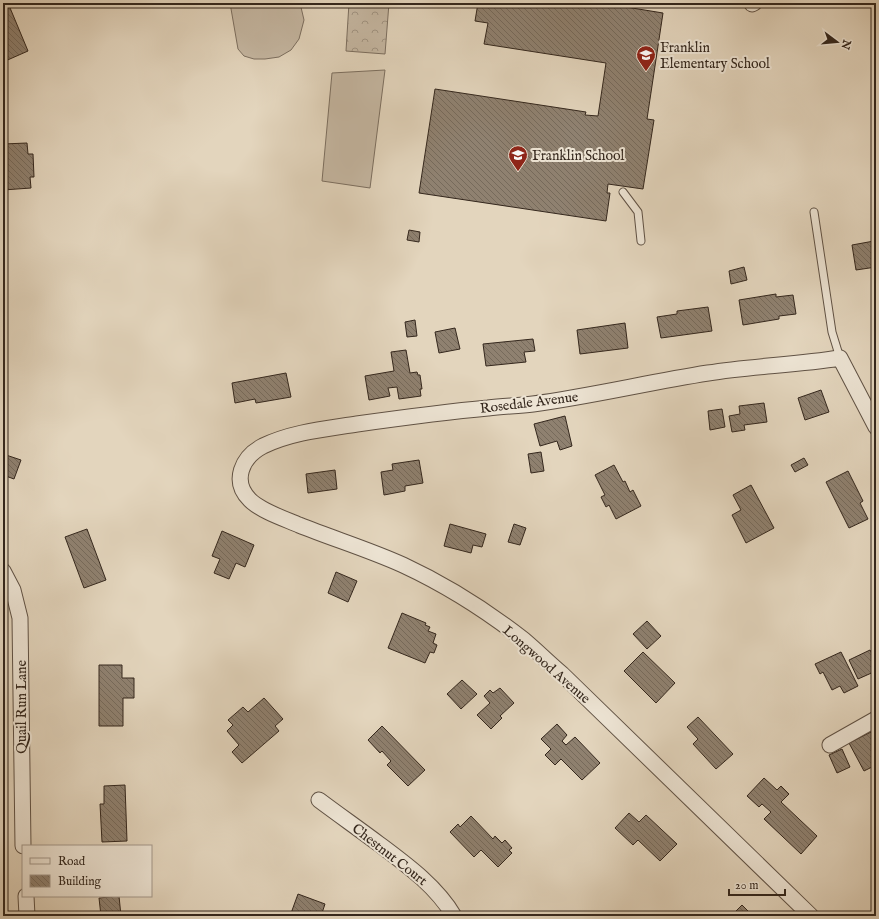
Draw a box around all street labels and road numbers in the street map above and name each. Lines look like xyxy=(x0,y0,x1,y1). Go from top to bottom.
street label: Rosedale Avenue xyxy=(479,388,580,418)
street label: Longwood Avenue xyxy=(499,622,594,708)
street label: Quail Run Lane xyxy=(13,660,31,754)
street label: Chestnut Court xyxy=(348,820,431,890)

